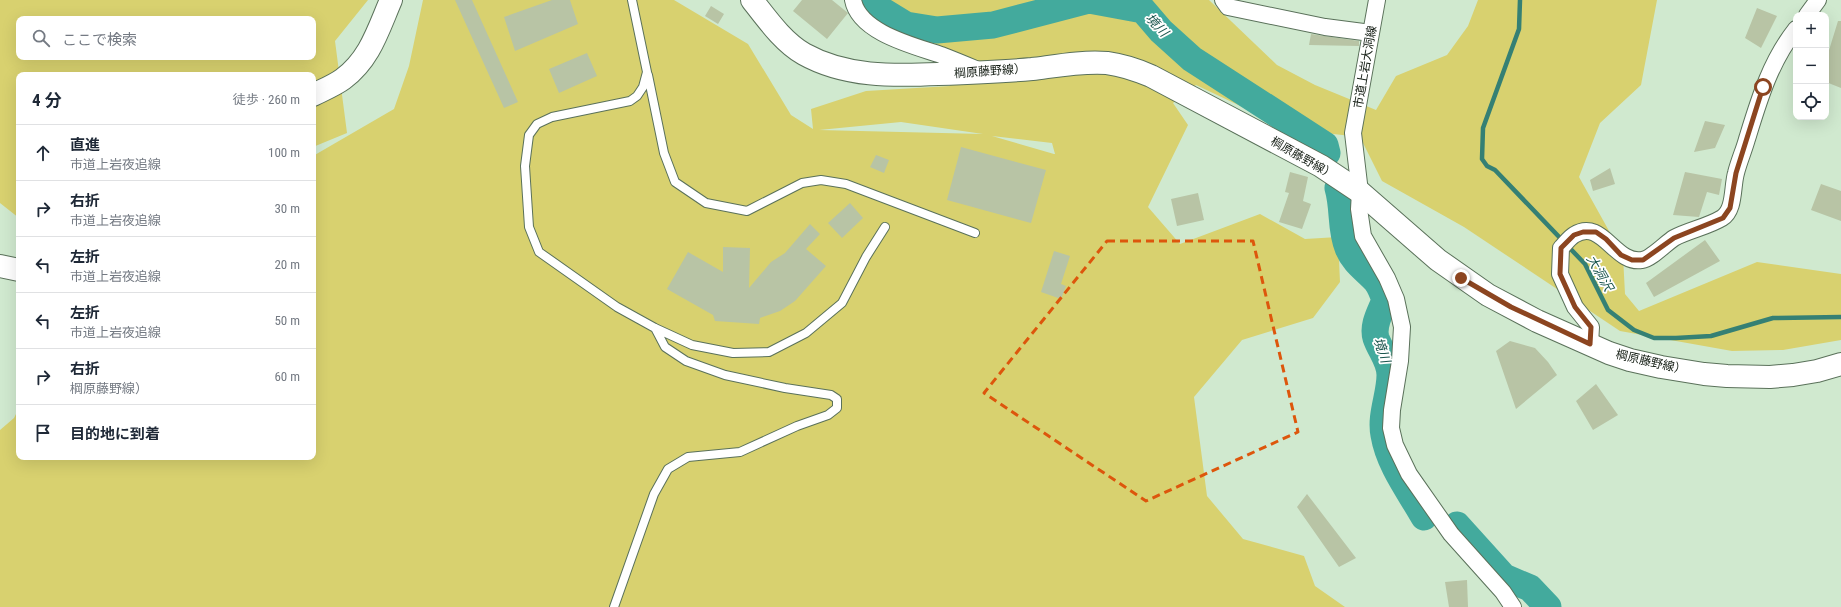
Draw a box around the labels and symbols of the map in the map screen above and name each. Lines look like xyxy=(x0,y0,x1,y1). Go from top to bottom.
water label: 境川 xyxy=(1143,10,1173,41)
street label: 市道上岩大洞線 xyxy=(1351,24,1379,110)
street label: 棡原藤野線） xyxy=(954,62,1026,80)
route start xyxy=(1754,78,1772,96)
street label: 棡原藤野線） xyxy=(1268,134,1338,182)
water label: 大洞沢 xyxy=(1584,252,1617,295)
route end xyxy=(1452,269,1470,287)
water label: 境川 xyxy=(1371,335,1394,367)
street label: 棡原藤野線） xyxy=(1614,347,1688,377)

